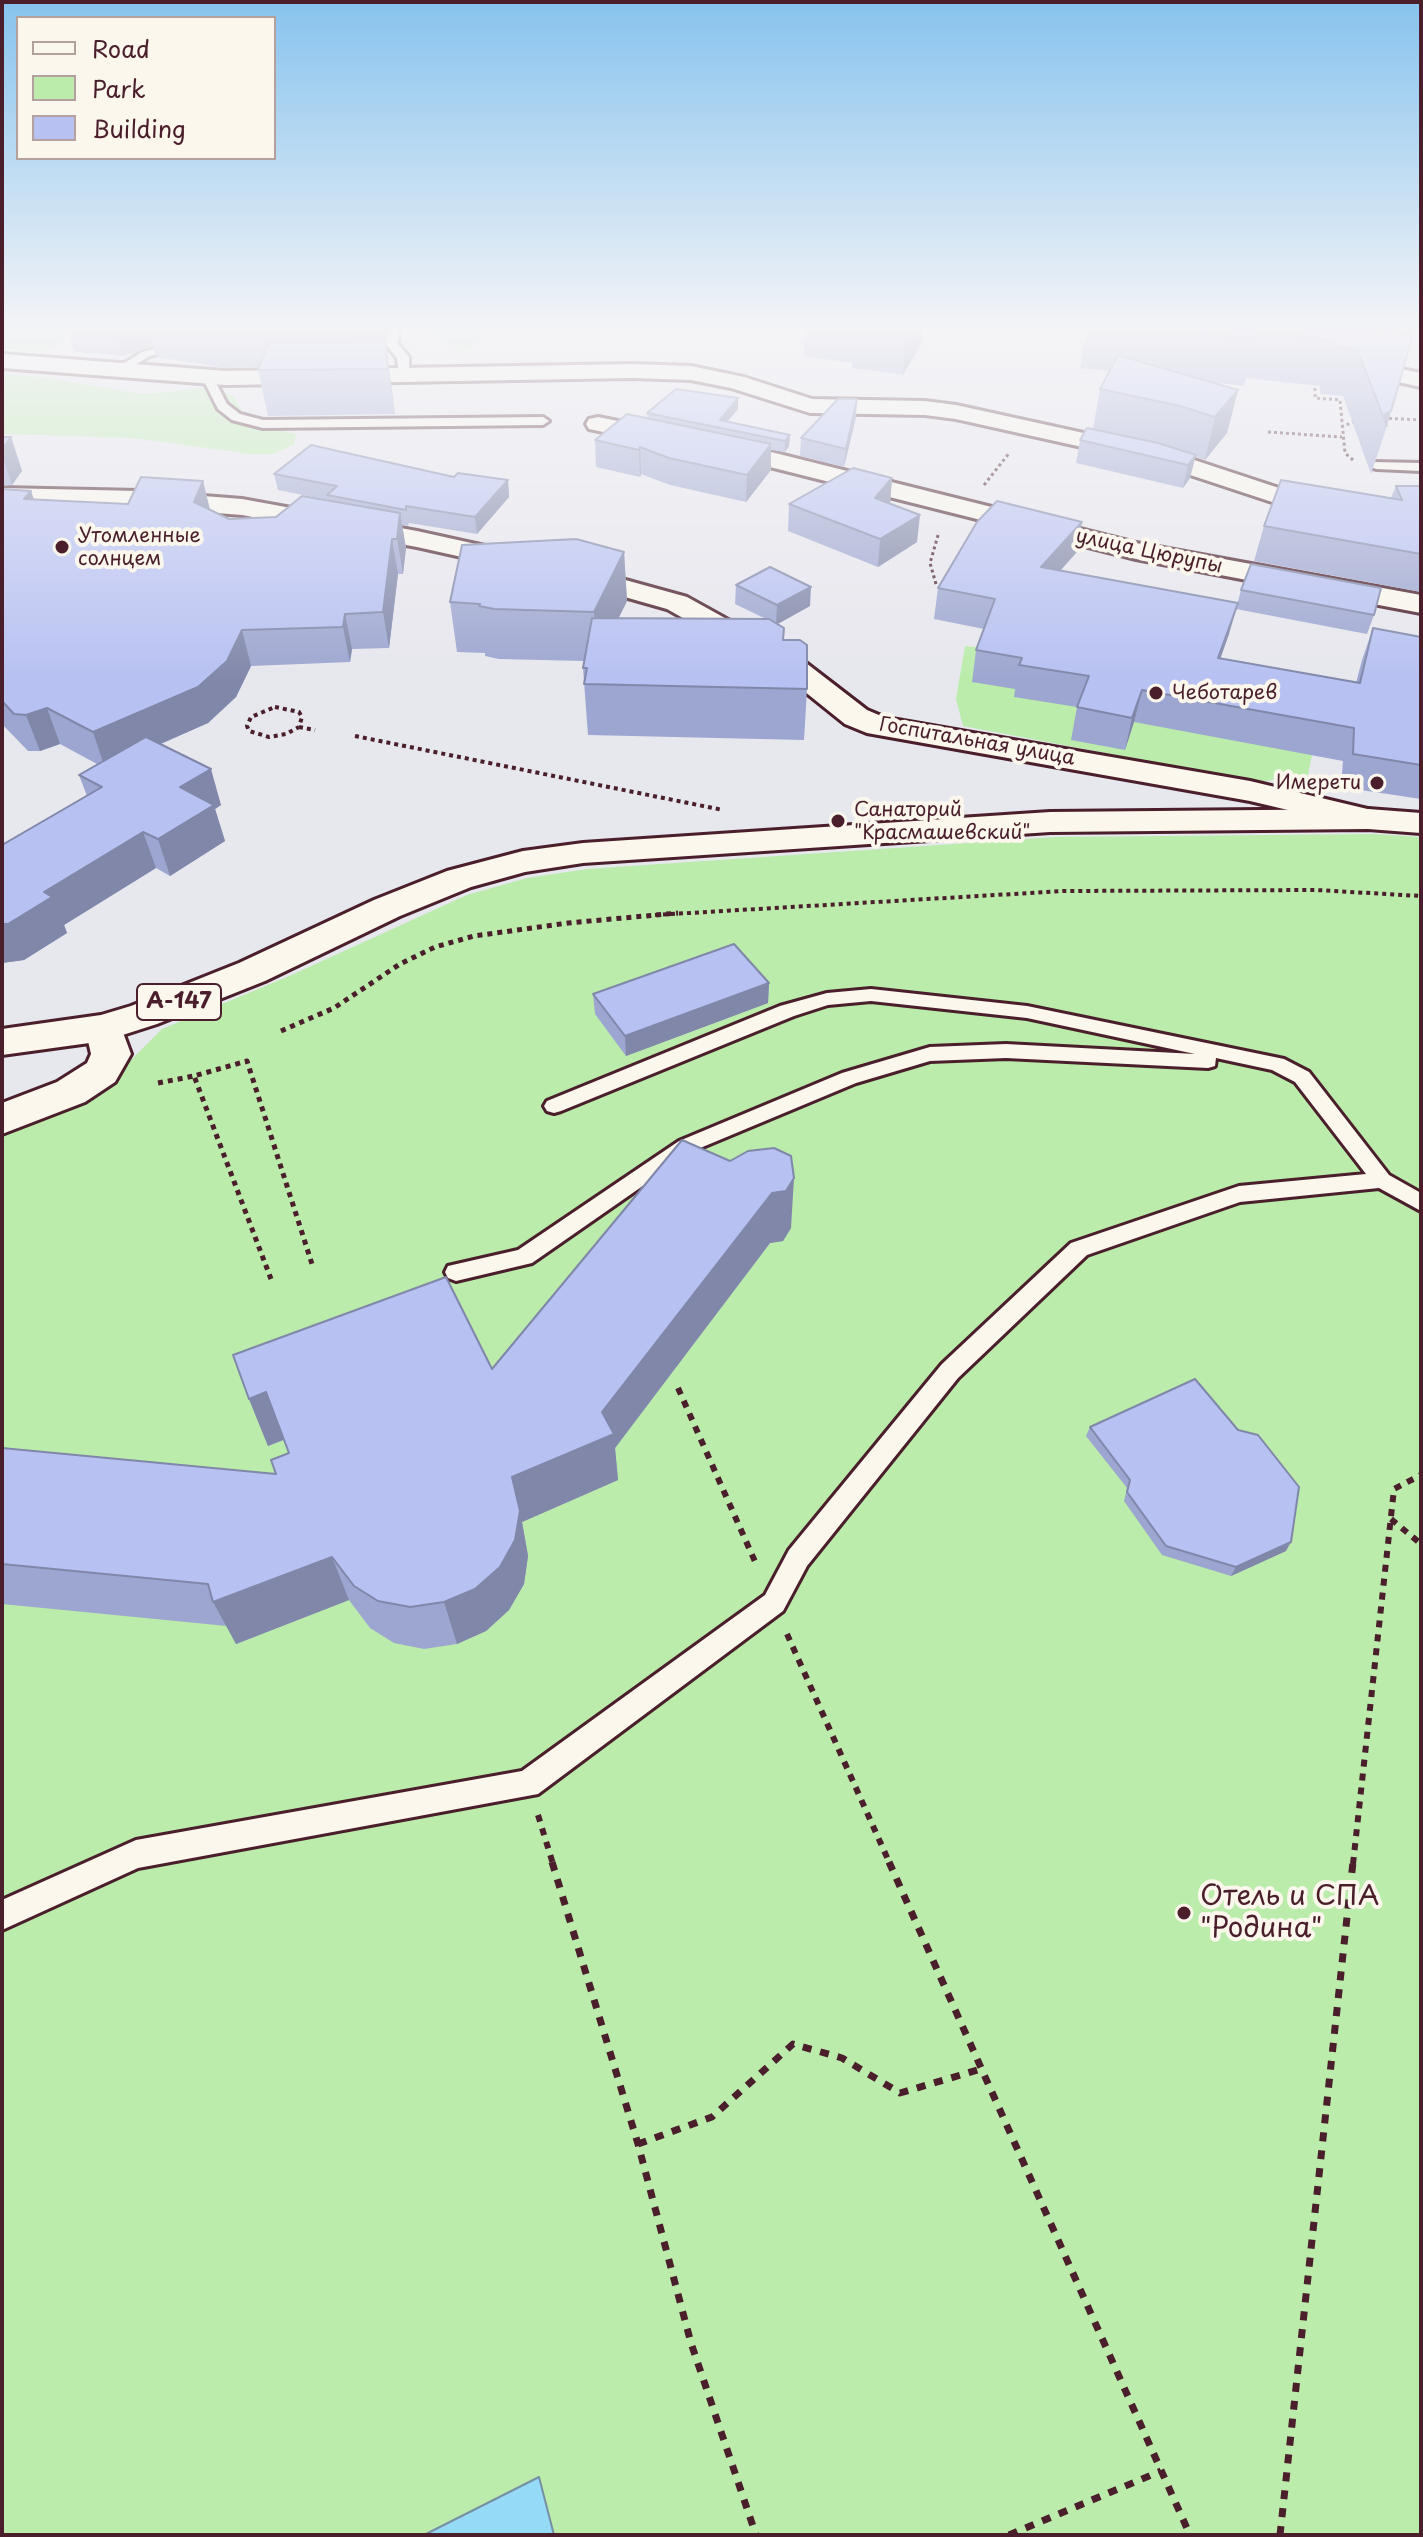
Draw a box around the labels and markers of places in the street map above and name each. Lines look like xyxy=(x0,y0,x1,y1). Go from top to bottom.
place label: Утомленные солнцем xyxy=(78,524,201,571)
marker: Утомленные солнцем xyxy=(53,538,71,556)
place label: Чеботарев xyxy=(1172,681,1277,705)
marker: Чеботарев xyxy=(1147,684,1165,702)
place label: Имерети xyxy=(1276,771,1361,795)
marker: Имерети xyxy=(1368,774,1386,792)
place label: Санаторий "Красмашевский" xyxy=(854,798,1030,845)
marker: Санаторий "Красмашевский" xyxy=(829,812,847,830)
place label: Отель и СПА "Родина" xyxy=(1200,1880,1379,1946)
marker: Отель и СПА "Родина" xyxy=(1175,1904,1193,1922)

